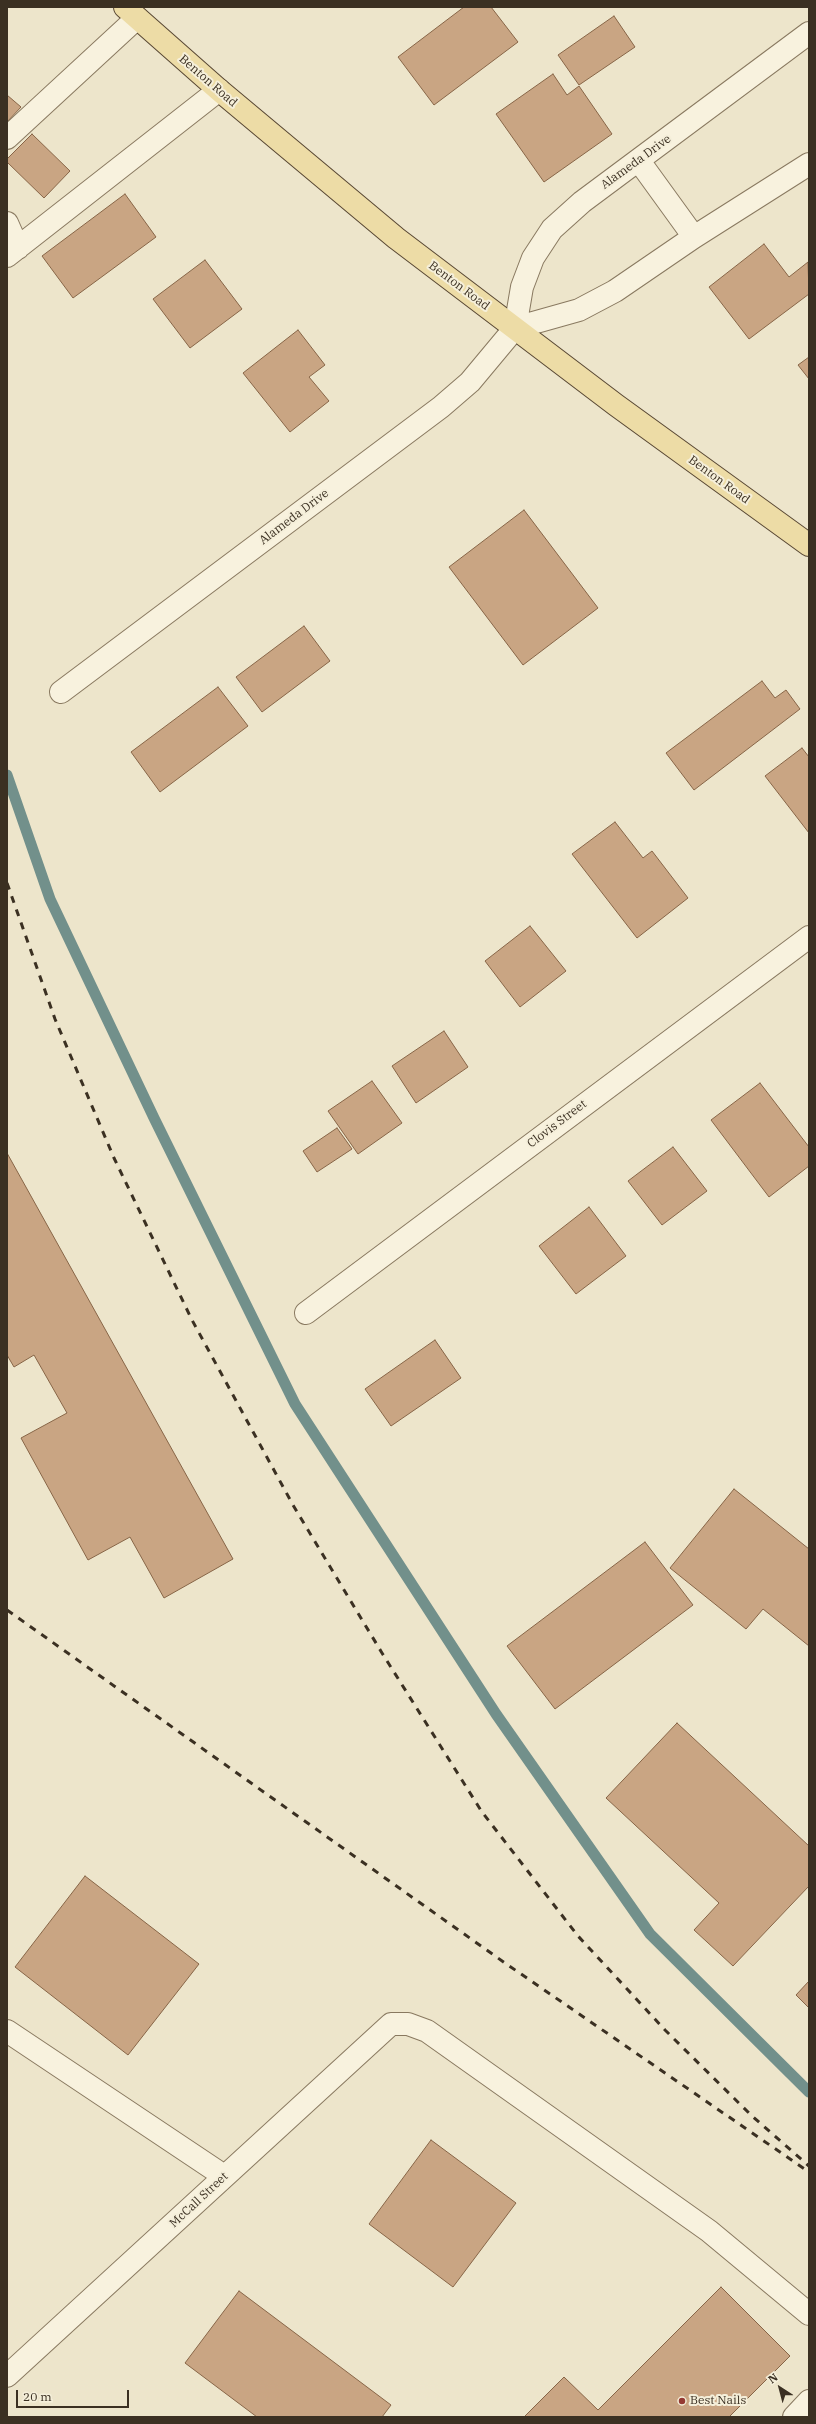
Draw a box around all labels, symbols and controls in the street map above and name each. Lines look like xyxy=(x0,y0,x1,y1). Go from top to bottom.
street label: Benton Road xyxy=(176,52,240,110)
street label: Alameda Drive xyxy=(598,132,674,192)
street label: Benton Road xyxy=(426,259,492,313)
street label: Benton Road xyxy=(686,453,752,507)
street label: Alameda Drive xyxy=(256,486,332,548)
street label: Clovis Street xyxy=(524,1097,590,1151)
street label: McCall Street xyxy=(167,2169,231,2231)
north arrow xyxy=(760,2368,800,2408)
text: N xyxy=(765,2370,781,2387)
scale bar xyxy=(18,2382,131,2408)
text: 20 m xyxy=(23,2389,52,2404)
place label: Best Nails xyxy=(690,2394,746,2408)
marker: Best Nails xyxy=(677,2396,687,2406)

